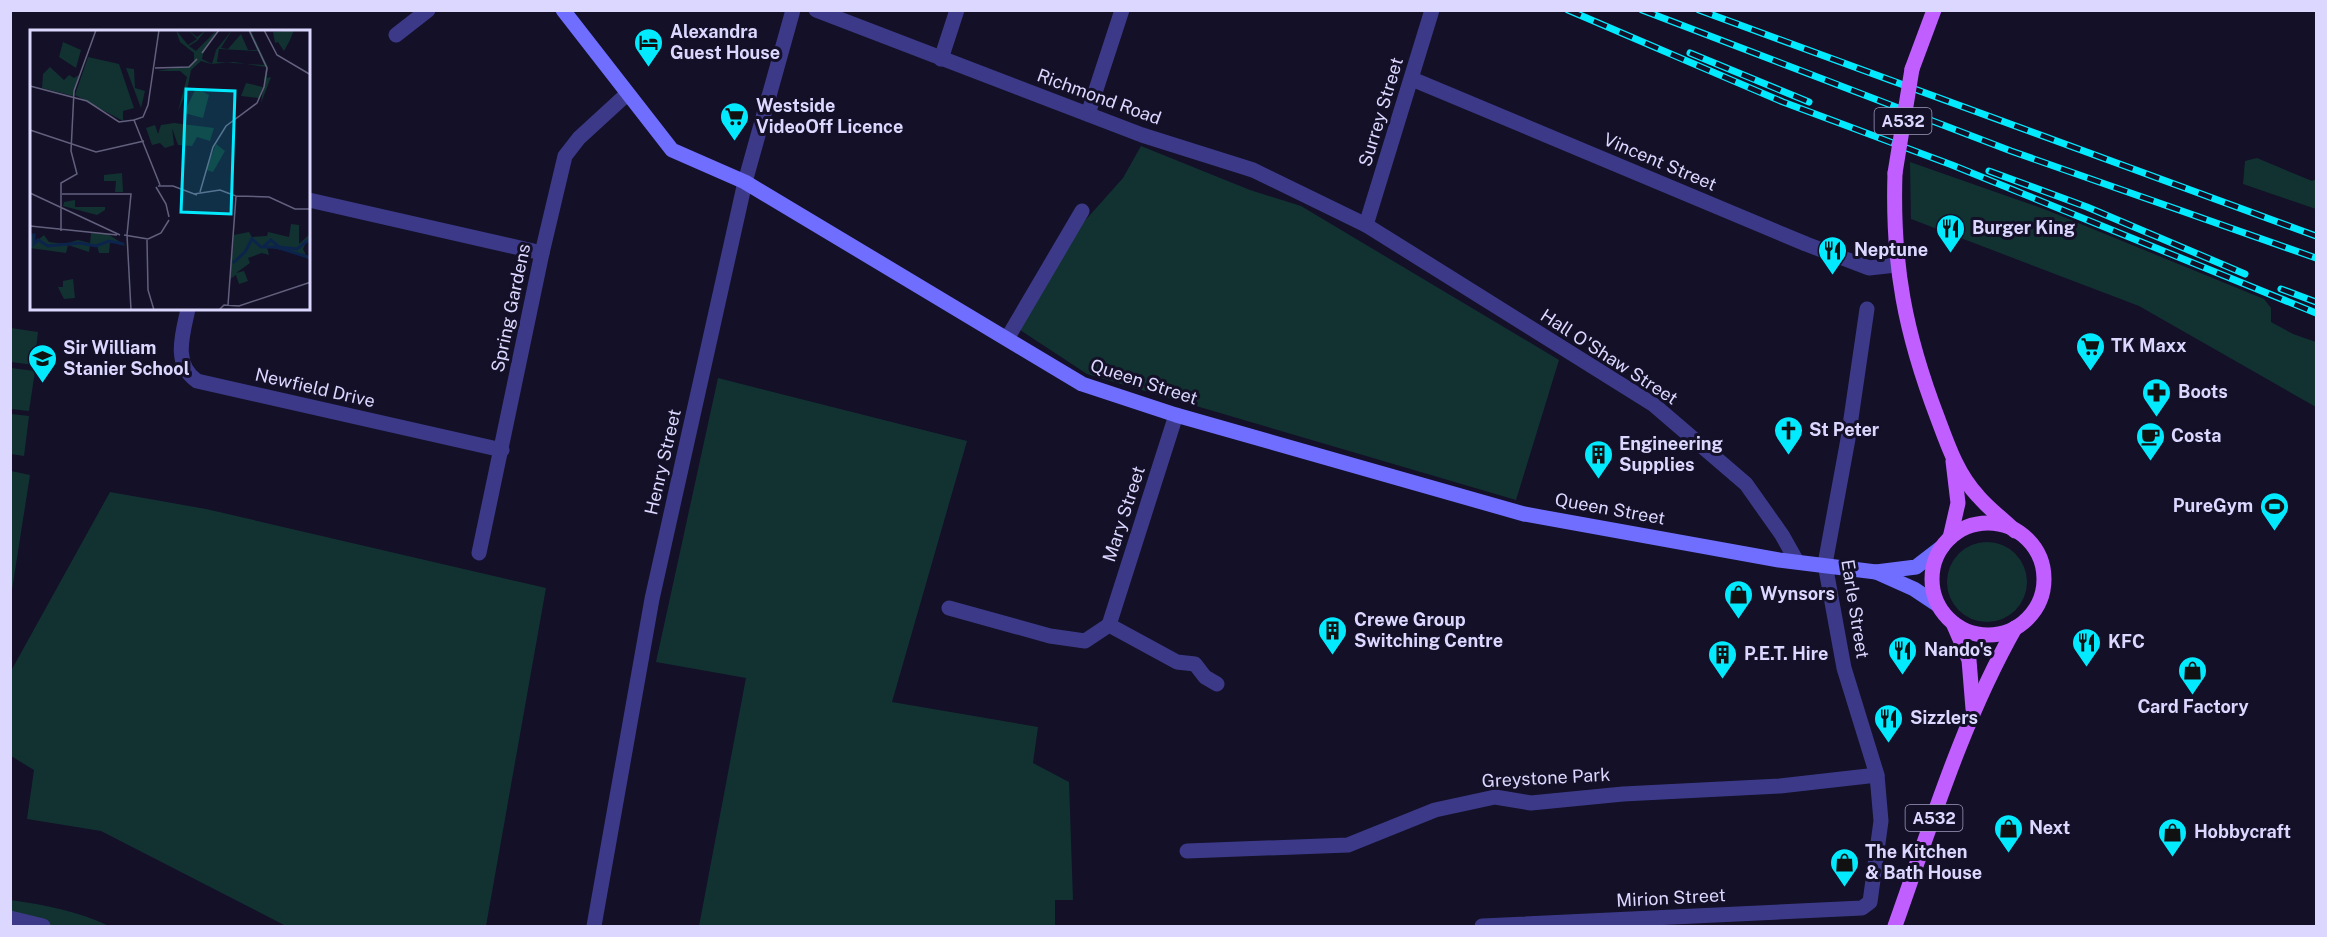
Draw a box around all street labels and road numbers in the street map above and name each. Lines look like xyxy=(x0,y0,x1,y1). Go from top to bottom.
street label: Surrey Street xyxy=(1354,55,1407,169)
street label: Richmond Road xyxy=(1034,64,1164,129)
road number: A532 xyxy=(1874,108,1932,134)
street label: Vincent Street xyxy=(1600,128,1720,195)
street label: Spring Gardens xyxy=(487,242,534,374)
street label: Hall O'Shaw Street xyxy=(1537,304,1682,409)
street label: Queen Street xyxy=(1088,354,1200,409)
street label: Newfield Drive xyxy=(253,363,377,412)
street label: Henry Street xyxy=(640,407,685,517)
street label: Mary Street xyxy=(1098,463,1149,564)
street label: Queen Street xyxy=(1553,488,1667,529)
street label: Earle Street xyxy=(1837,558,1874,660)
street label: Greystone Park xyxy=(1481,764,1611,791)
road number: A532 xyxy=(1906,805,1962,831)
street label: Mirion Street xyxy=(1616,884,1726,911)

